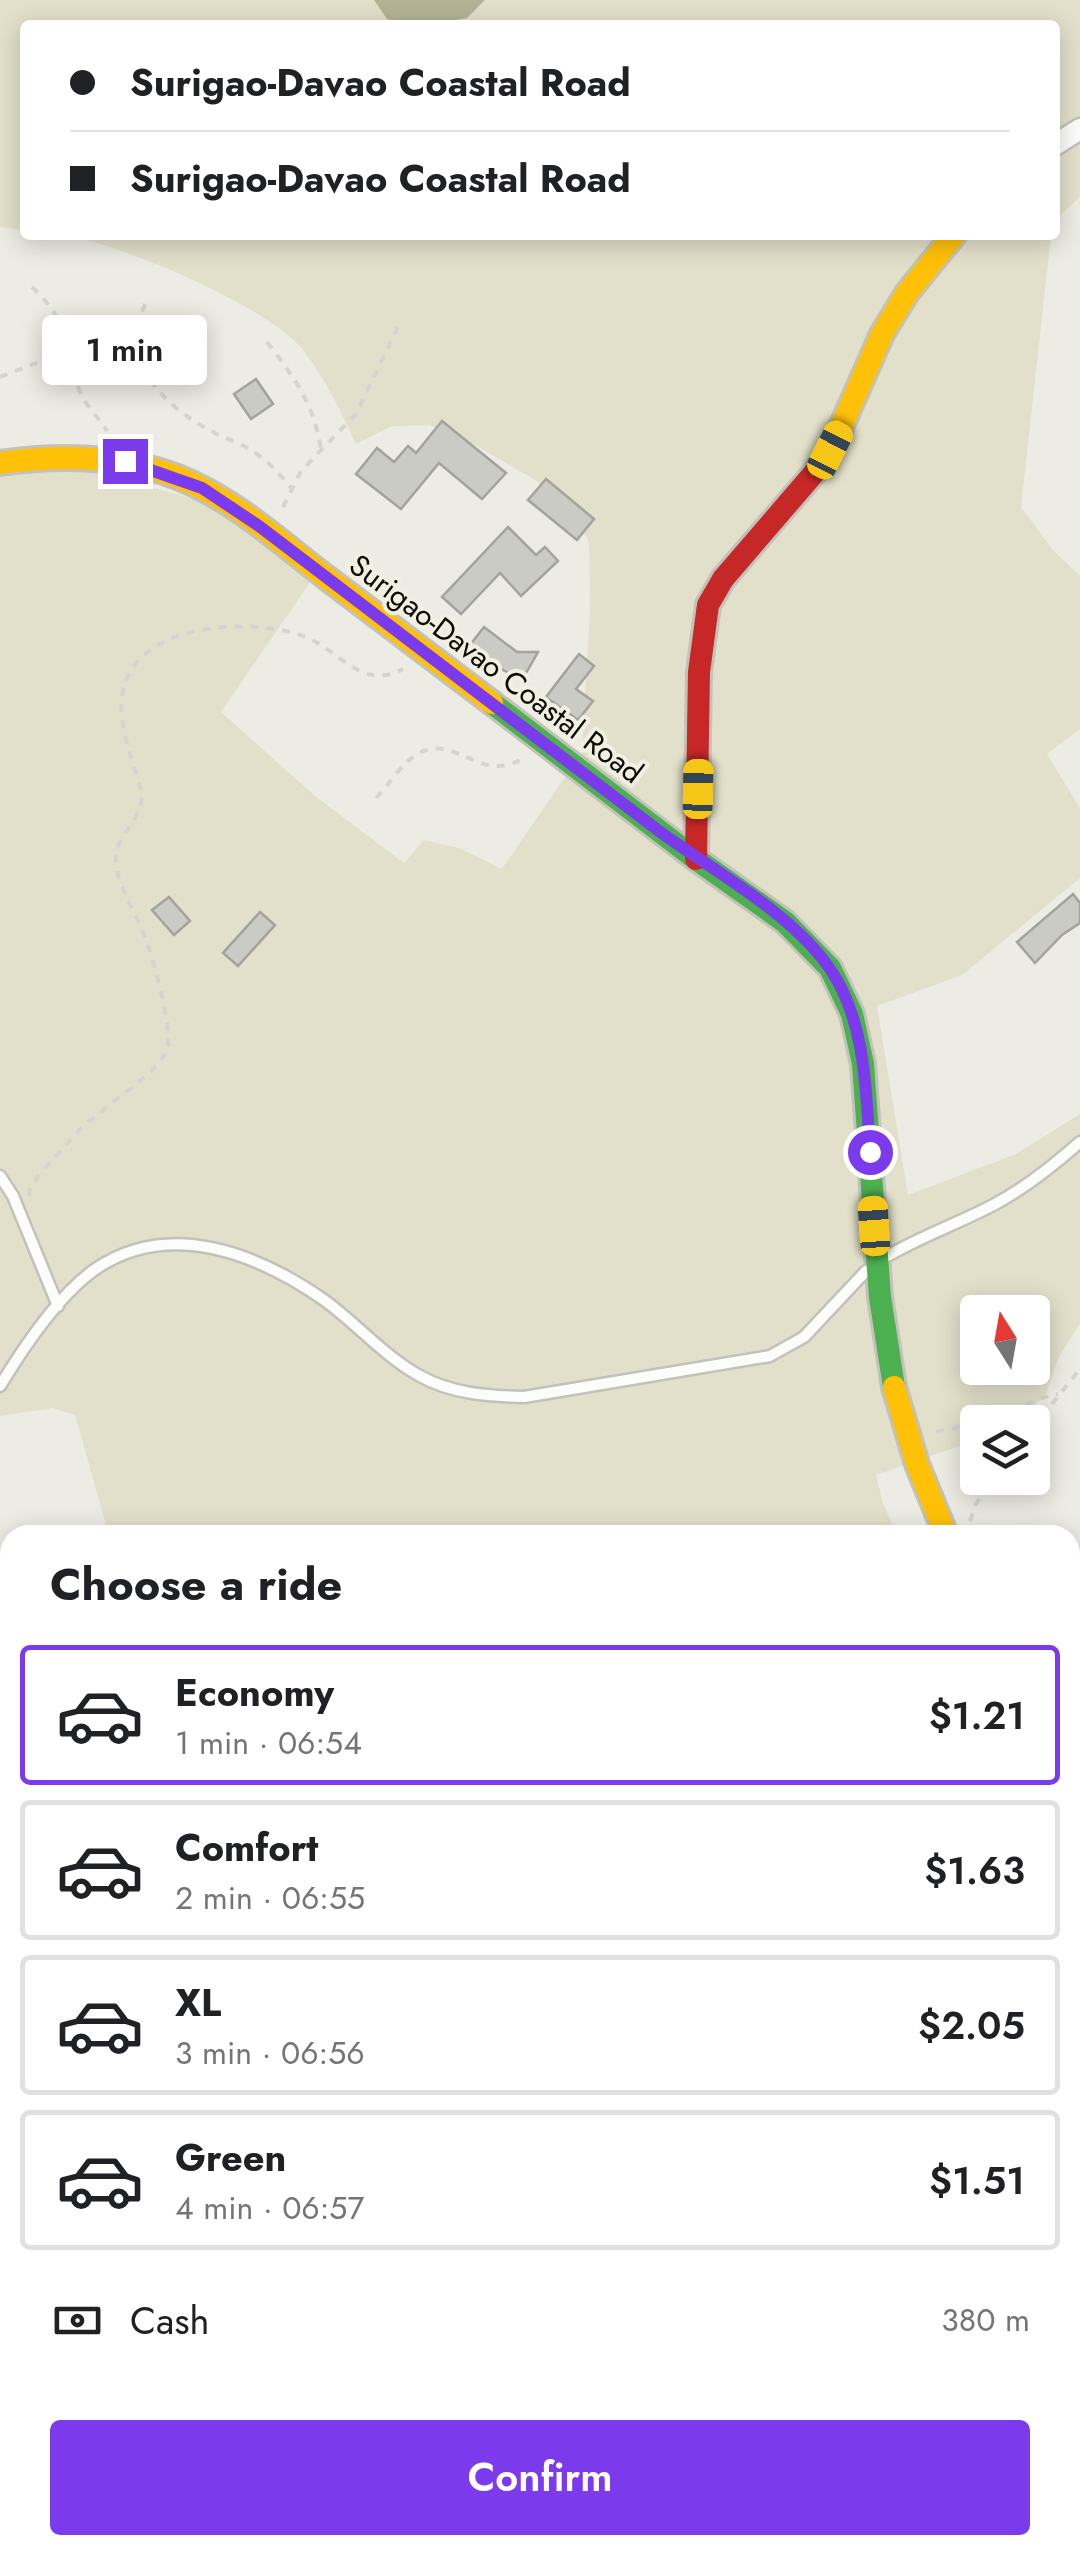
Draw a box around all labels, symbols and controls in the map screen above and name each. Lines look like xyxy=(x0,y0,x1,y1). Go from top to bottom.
text: Surigao-Davao Coastal Road xyxy=(130,55,631,110)
text: Surigao-Davao Coastal Road xyxy=(130,151,631,206)
callout: 1 min xyxy=(42,316,208,386)
text: 1 min xyxy=(86,327,163,373)
car xyxy=(803,416,857,484)
route end xyxy=(103,439,148,484)
street label: Surigao-Davao Coastal Road xyxy=(340,544,652,793)
car xyxy=(682,759,714,819)
route start xyxy=(848,1130,893,1175)
car xyxy=(857,1195,891,1257)
north arrow xyxy=(960,1295,1050,1385)
map controls xyxy=(960,1295,1050,1495)
button: layers xyxy=(960,1405,1050,1495)
text: Choose a ride xyxy=(50,1552,342,1617)
text: Economy xyxy=(175,1665,334,1720)
icon: car xyxy=(55,1670,145,1760)
text: $1.21 xyxy=(929,1688,1025,1743)
text: 1 min · 06:54 xyxy=(175,1720,362,1766)
text: Comfort xyxy=(175,1820,318,1875)
icon: car xyxy=(55,1825,145,1915)
text: $1.63 xyxy=(924,1843,1025,1898)
text: 2 min · 06:55 xyxy=(175,1875,365,1921)
text: XL xyxy=(175,1975,221,2030)
icon: car xyxy=(55,1980,145,2070)
text: $2.05 xyxy=(918,1998,1025,2053)
text: 3 min · 06:56 xyxy=(175,2030,365,2076)
text: Green xyxy=(175,2130,286,2185)
icon: car xyxy=(55,2135,145,2225)
text: $1.51 xyxy=(929,2153,1025,2208)
text: 4 min · 06:57 xyxy=(175,2185,364,2231)
icon: cash xyxy=(50,2293,105,2348)
text: Cash xyxy=(130,2293,210,2348)
text: 380 m xyxy=(941,2297,1030,2343)
button: Confirm xyxy=(50,2420,1030,2535)

